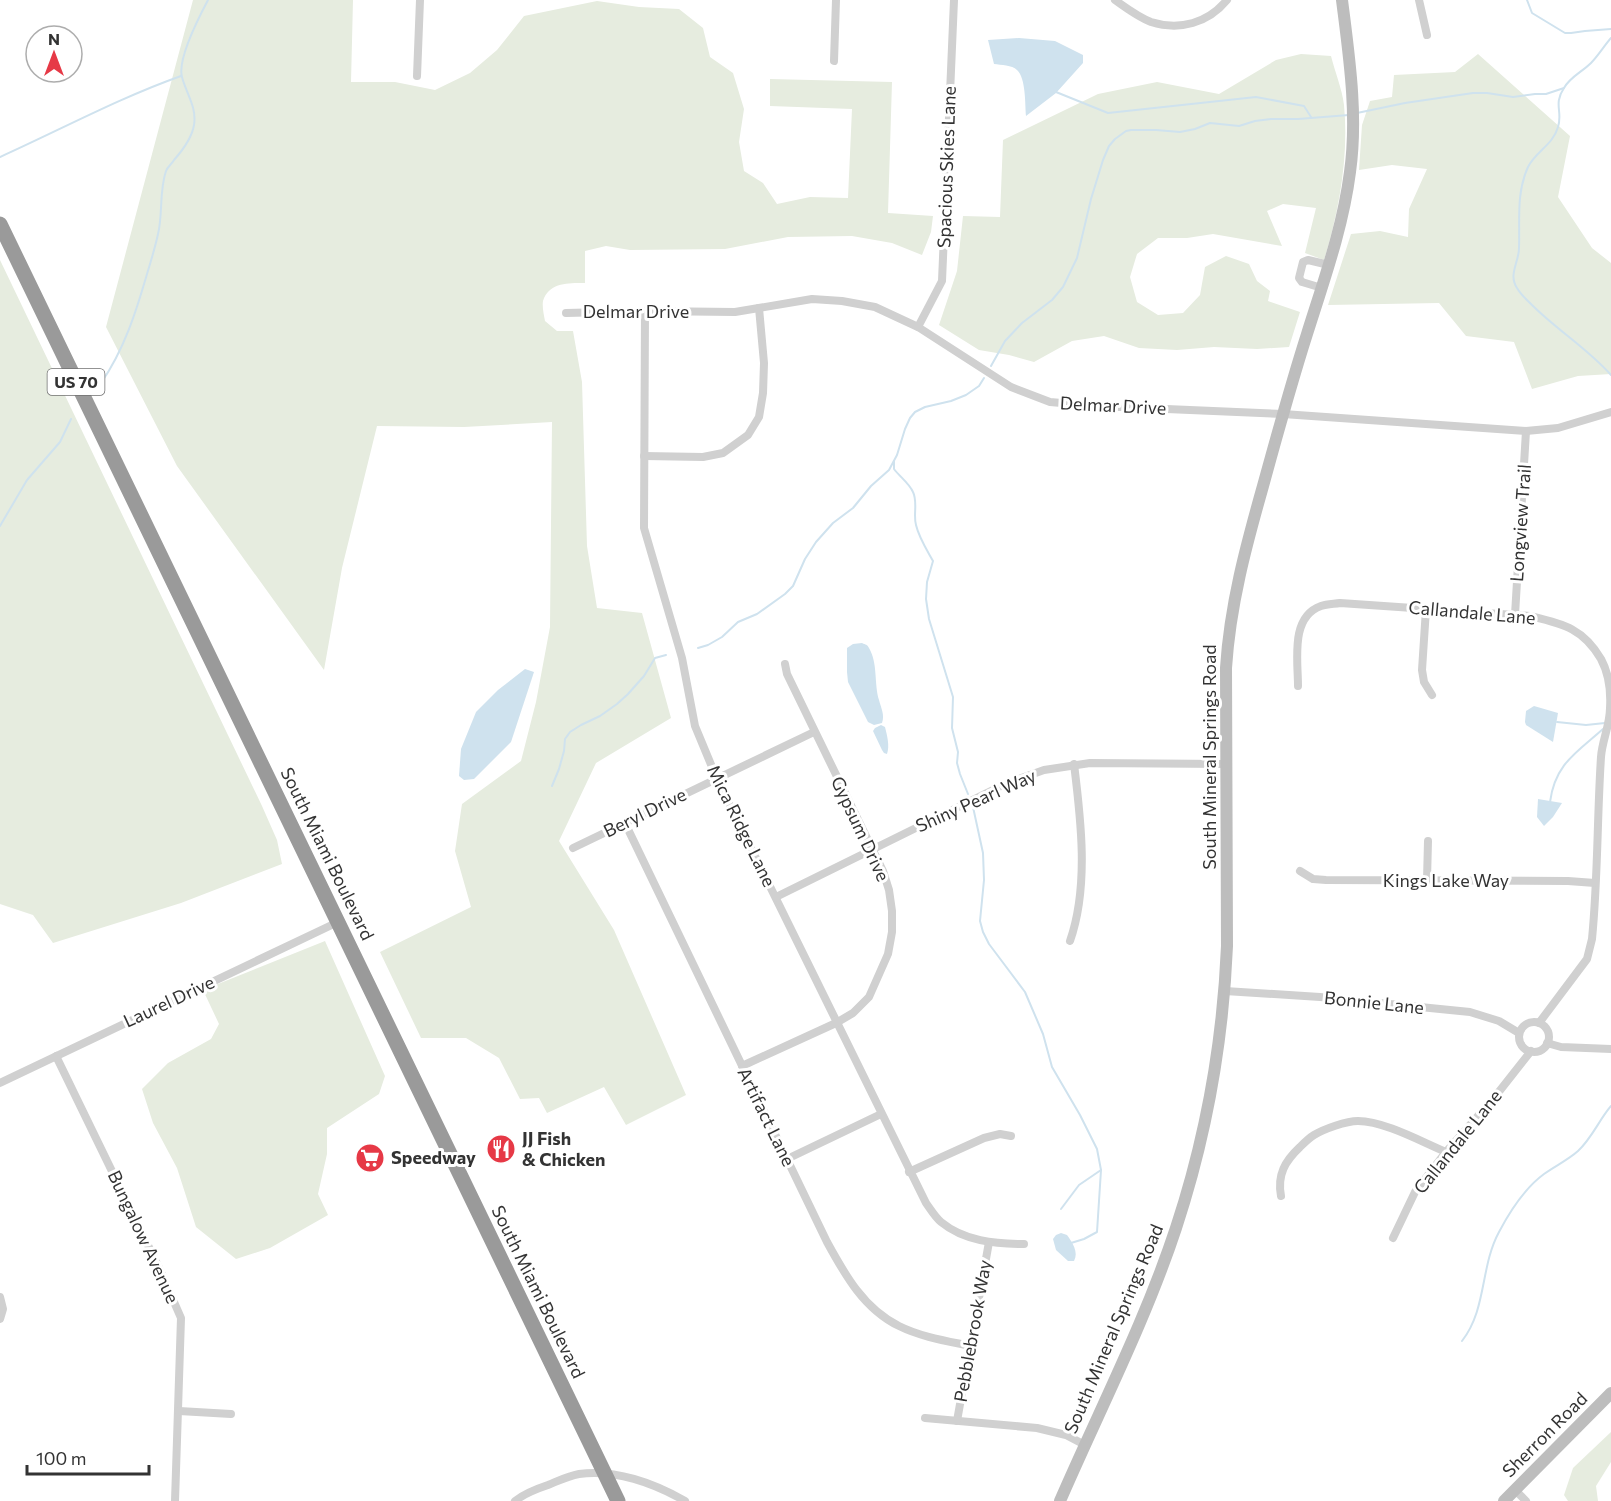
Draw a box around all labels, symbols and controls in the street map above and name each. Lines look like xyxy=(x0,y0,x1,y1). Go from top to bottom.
north arrow xyxy=(24,24,84,84)
text: N xyxy=(48,29,60,48)
street label: Spacious Skies Lane xyxy=(932,86,960,248)
street label: Delmar Drive xyxy=(583,300,689,322)
road number: US 70 xyxy=(48,369,104,395)
street label: Delmar Drive xyxy=(1059,391,1167,419)
street label: Longview Trail xyxy=(1505,463,1535,582)
street label: Callandale Lane xyxy=(1408,595,1537,629)
street label: South Mineral Springs Road xyxy=(1198,644,1220,870)
street label: Mica Ridge Lane xyxy=(703,761,781,890)
street label: South Miami Boulevard xyxy=(276,764,379,944)
street label: Shiny Pearl Way xyxy=(912,764,1039,836)
street label: Gypsum Drive xyxy=(827,773,895,885)
street label: Beryl Drive xyxy=(600,783,689,842)
street label: Kings Lake Way xyxy=(1383,869,1509,891)
street label: Laurel Drive xyxy=(120,970,217,1032)
street label: Bonnie Lane xyxy=(1323,986,1425,1018)
street label: Artifact Lane xyxy=(734,1064,800,1170)
street label: Callandale Lane xyxy=(1409,1085,1506,1198)
place label: JJ Fish & Chicken xyxy=(522,1127,605,1170)
restaurant icon: JJ Fish & Chicken xyxy=(485,1133,517,1165)
supermarket icon: Speedway xyxy=(354,1142,386,1174)
place label: Speedway xyxy=(391,1146,476,1168)
street label: Bungalow Avenue xyxy=(104,1167,184,1306)
street label: South Miami Boulevard xyxy=(487,1202,590,1382)
street label: South Mineral Springs Road xyxy=(1059,1221,1167,1437)
street label: Pebblebrook Way xyxy=(949,1258,995,1404)
street label: Sherron Road xyxy=(1497,1387,1591,1481)
scale bar xyxy=(27,1438,148,1476)
text: 100 m xyxy=(36,1447,86,1469)

